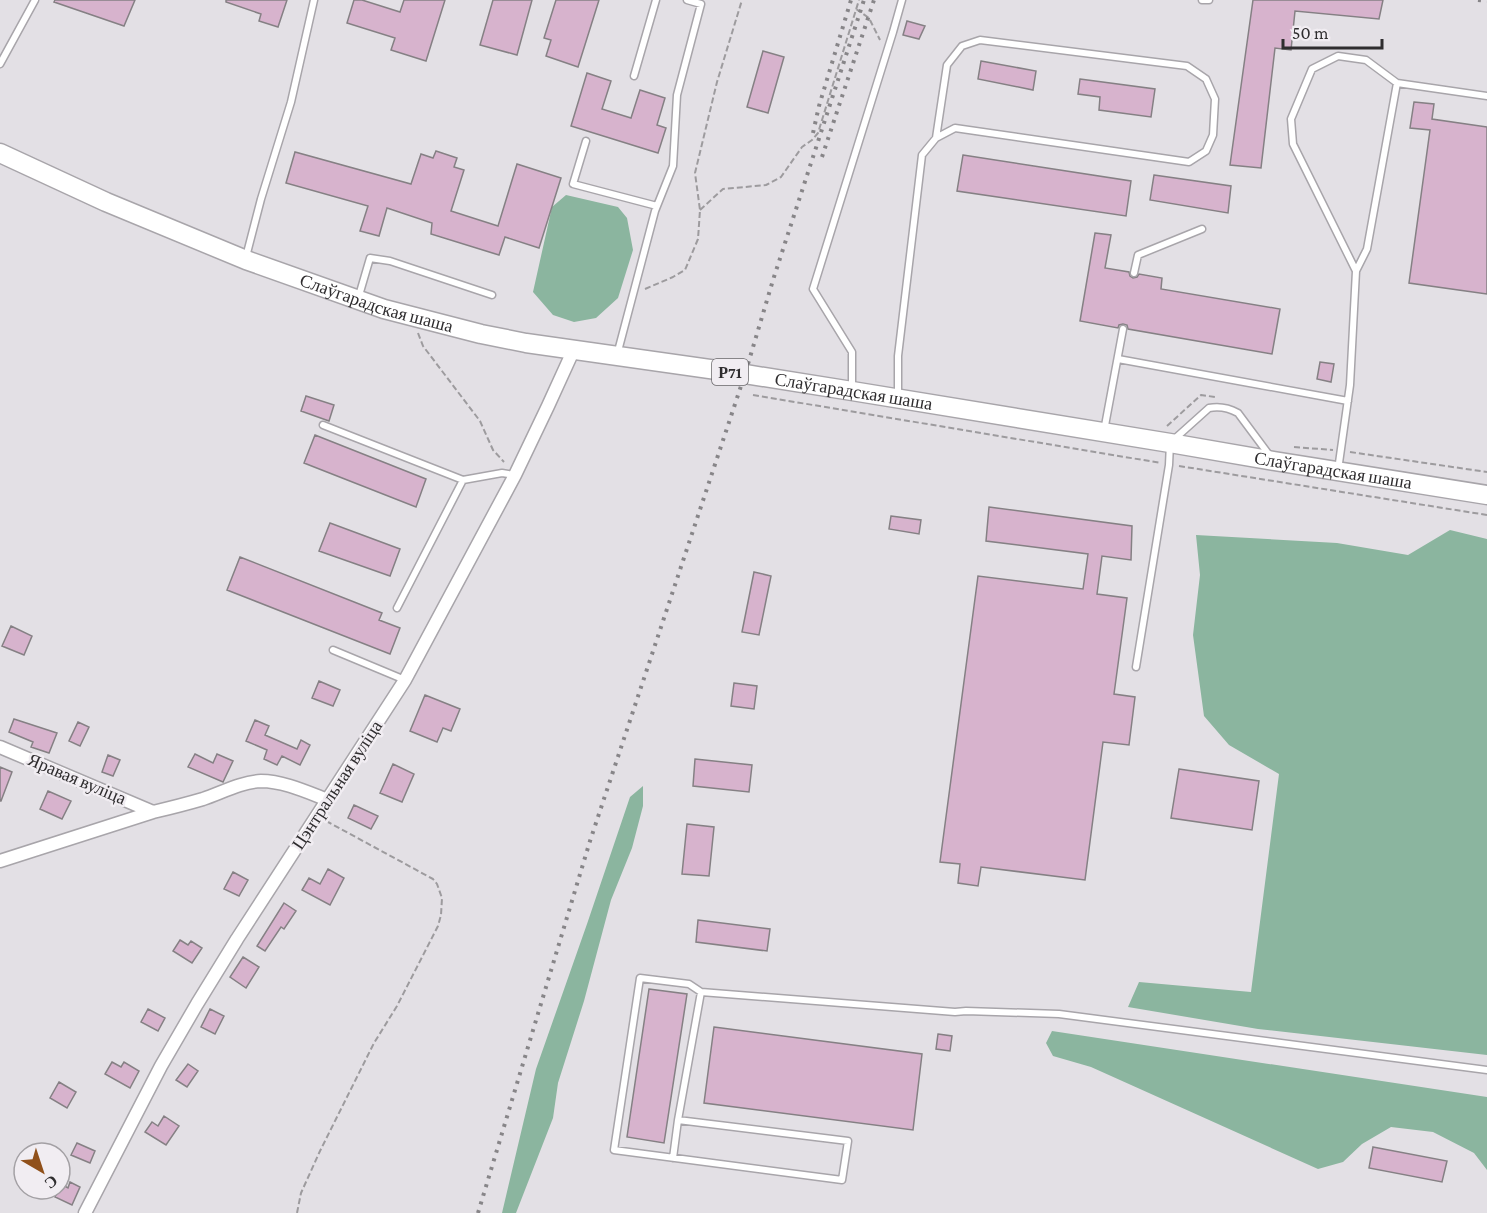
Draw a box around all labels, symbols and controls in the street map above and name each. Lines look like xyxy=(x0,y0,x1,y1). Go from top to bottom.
scale bar xyxy=(1283,12,1382,50)
text: 50 m xyxy=(1292,23,1329,43)
street label: Слаўгарадская шаша xyxy=(297,270,455,336)
road number: Р71 xyxy=(712,359,748,385)
street label: Слаўгарадская шаша xyxy=(773,369,934,414)
street label: Слаўгарадская шаша xyxy=(1253,448,1413,493)
street label: Цэнтральная вуліца xyxy=(288,717,386,853)
street label: Яравая вуліца xyxy=(25,749,129,809)
north arrow xyxy=(12,1141,72,1201)
text: С xyxy=(41,1172,61,1193)

